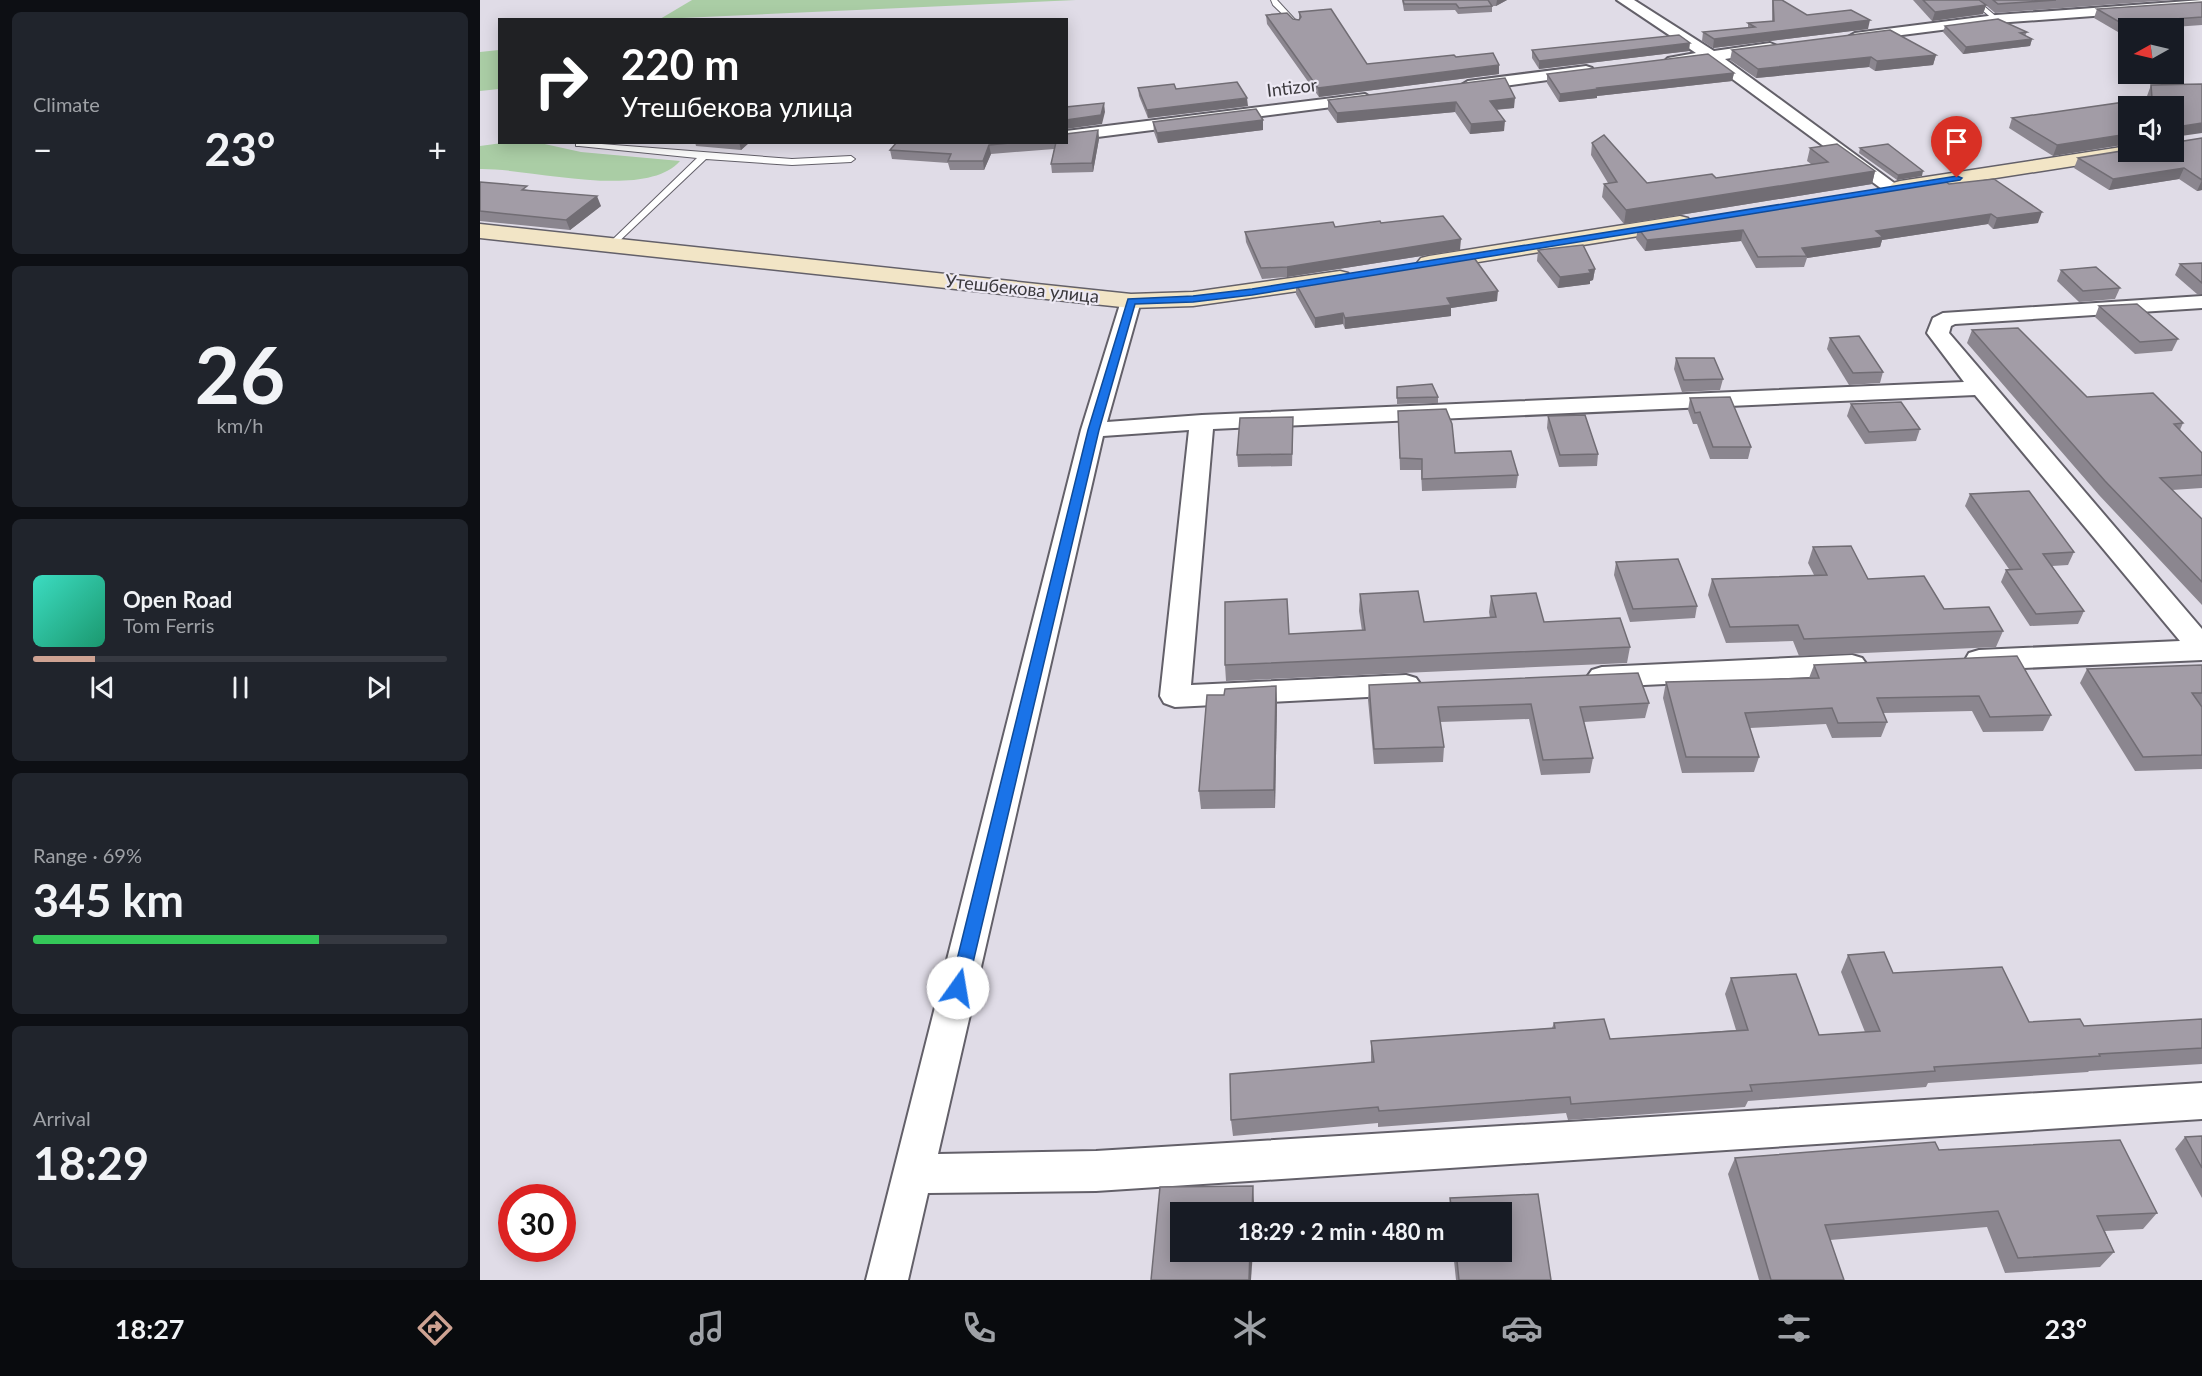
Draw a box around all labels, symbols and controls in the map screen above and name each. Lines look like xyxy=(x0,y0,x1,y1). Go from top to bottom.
north arrow xyxy=(2118,18,2184,84)
map controls xyxy=(2118,18,2184,162)
text: 220 m xyxy=(621,39,739,89)
icon: right xyxy=(522,42,600,120)
street label: Intizor xyxy=(1265,73,1319,101)
text: Утешбекова улица xyxy=(621,90,853,123)
text: Climate xyxy=(33,92,100,116)
button: sound xyxy=(2118,96,2184,162)
pin xyxy=(1931,116,1982,178)
text: 23° xyxy=(205,122,275,176)
icon: arrive xyxy=(1940,125,1973,158)
text: − xyxy=(33,129,52,169)
text: + xyxy=(428,129,447,169)
street label: Утешбекова улица xyxy=(944,269,1100,307)
text: 26 xyxy=(195,327,285,421)
text: km/h xyxy=(217,413,263,437)
text: Open Road xyxy=(123,586,232,613)
text: Tom Ferris xyxy=(123,613,214,637)
icon: previous xyxy=(86,671,119,704)
icon: pause xyxy=(224,671,257,704)
icon: next xyxy=(362,671,395,704)
text: Range · 69% xyxy=(33,843,142,867)
text: 345 km xyxy=(33,873,184,927)
position arrow xyxy=(926,956,990,1020)
text: Arrival xyxy=(33,1106,91,1130)
text: 18:29 xyxy=(33,1136,149,1190)
speed limit sign: 30 xyxy=(498,1184,576,1262)
text: 18:29 · 2 min · 480 m xyxy=(1238,1218,1444,1245)
icon: directions xyxy=(414,1307,456,1349)
icon: music xyxy=(686,1307,728,1349)
icon: phone xyxy=(958,1307,1000,1349)
icon: climate xyxy=(1229,1307,1271,1349)
icon: car xyxy=(1501,1307,1543,1349)
icon: filters xyxy=(1773,1307,1815,1349)
text: 18:27 xyxy=(115,1312,184,1345)
text: 23° xyxy=(2044,1312,2087,1345)

